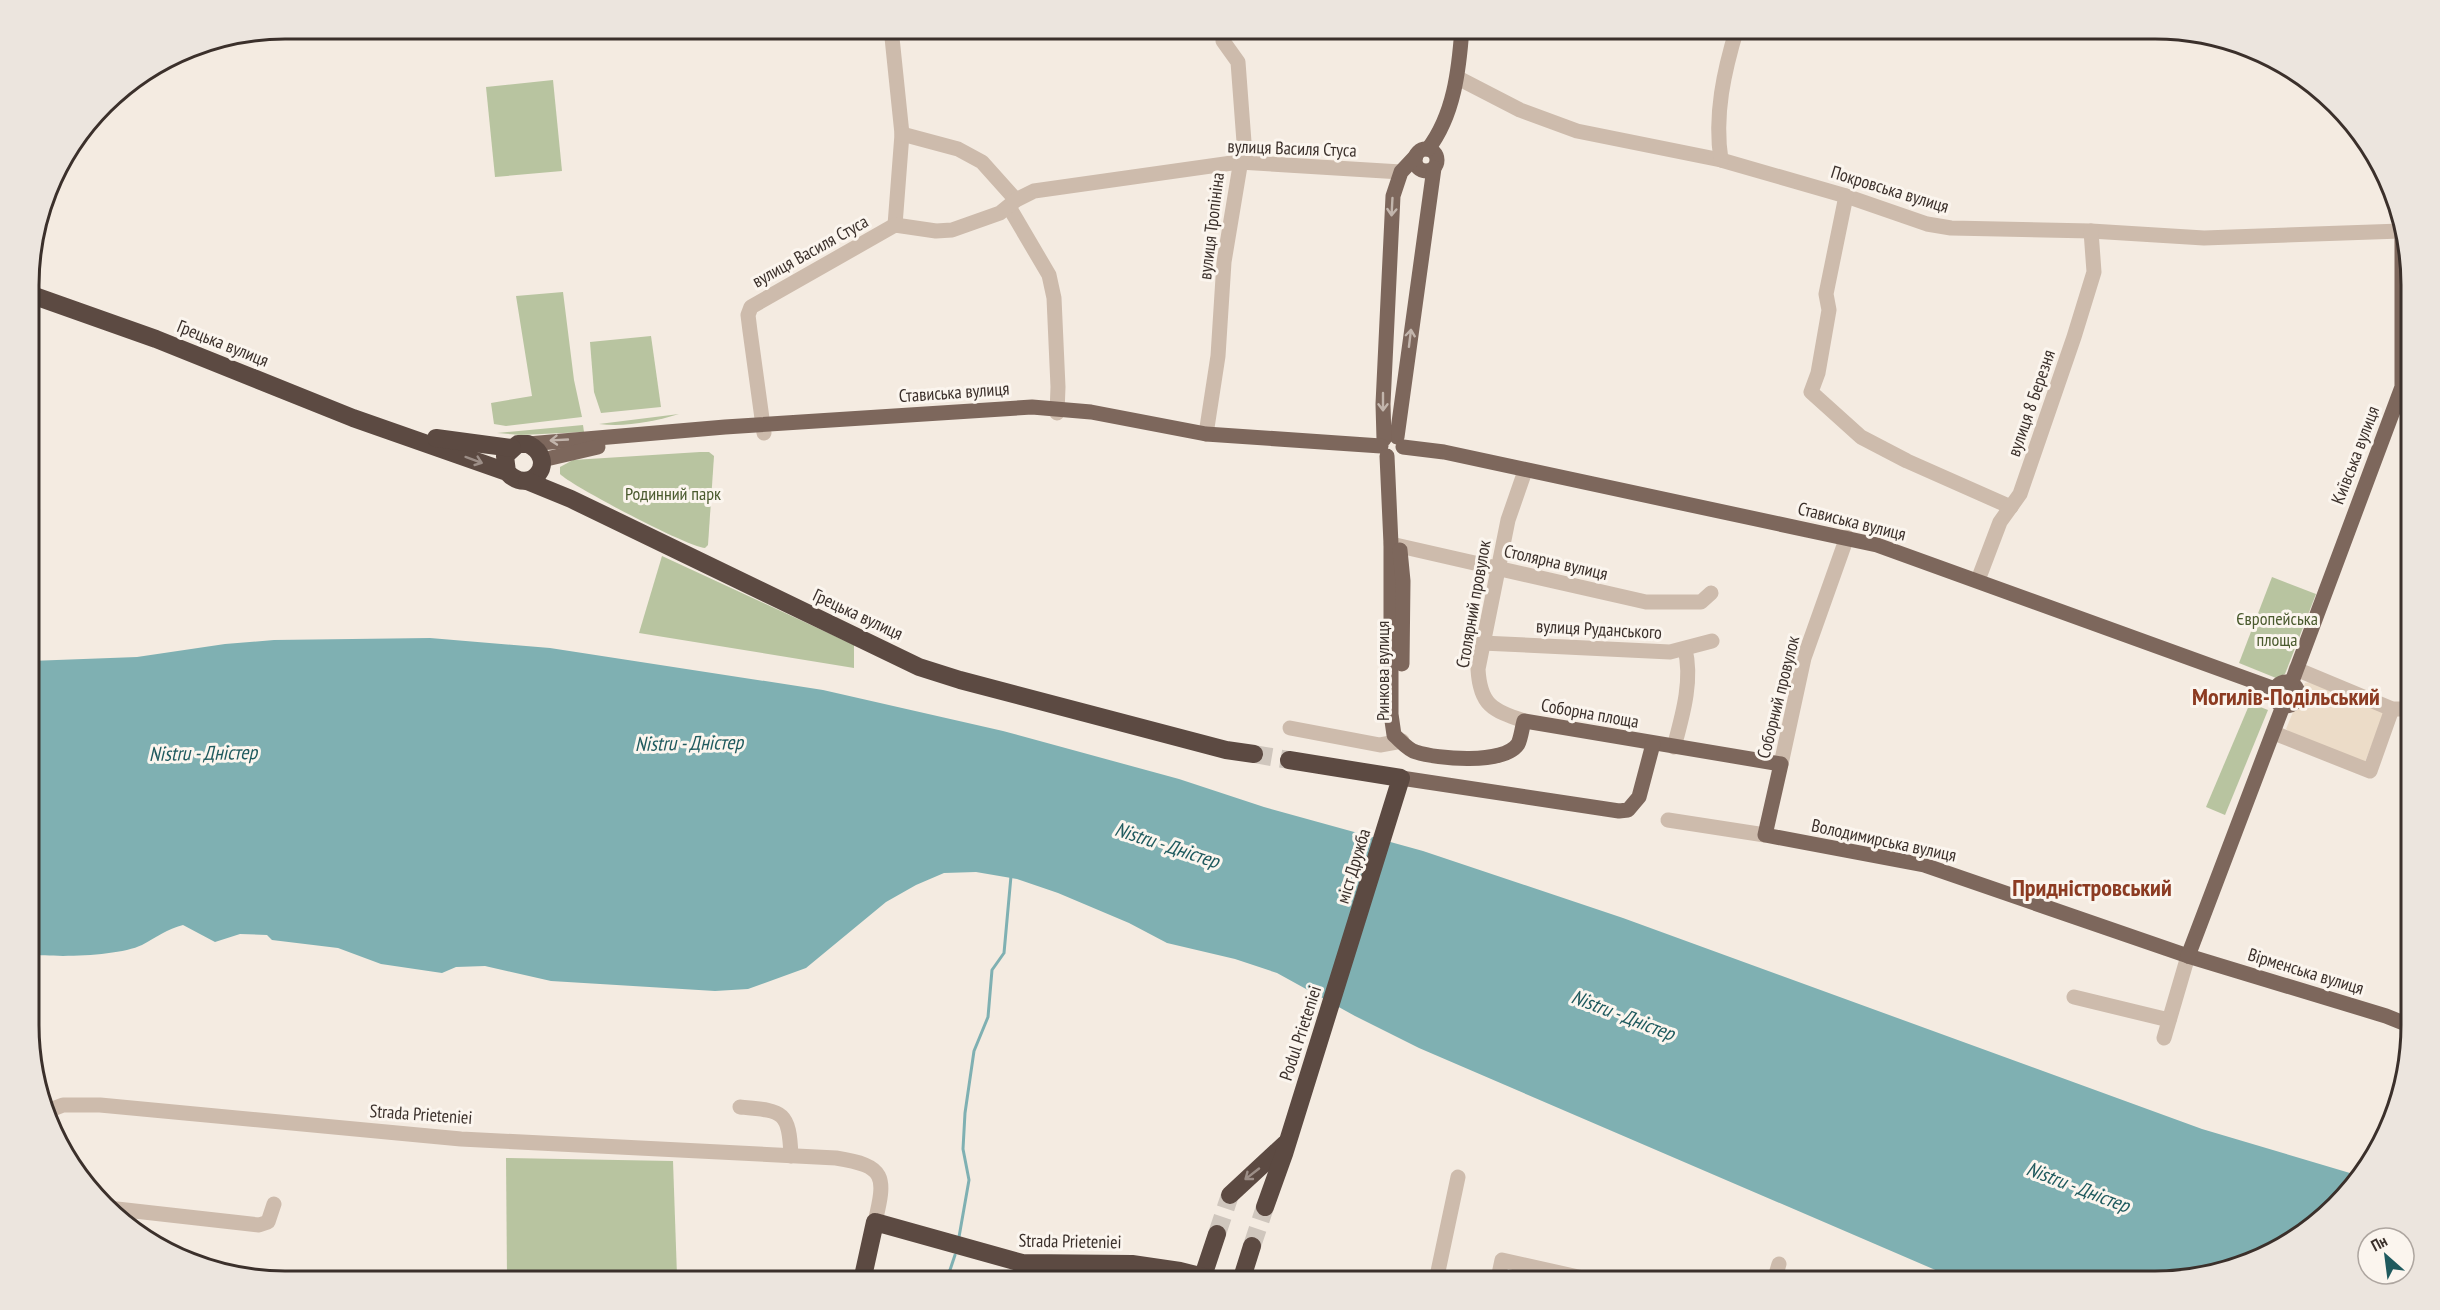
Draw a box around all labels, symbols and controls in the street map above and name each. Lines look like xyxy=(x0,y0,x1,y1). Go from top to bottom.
street label: вулиця Василя Стуса xyxy=(1227,134,1357,162)
street label: Покровська вулиця xyxy=(1828,160,1952,218)
street label: вулиця Тропініна xyxy=(1193,171,1229,281)
one-way arrow xyxy=(1387,197,1398,217)
street label: вулиця Василя Стуса xyxy=(748,210,872,292)
street label: Грецька вулиця xyxy=(174,314,272,372)
one-way arrow xyxy=(1405,328,1416,348)
street label: вулиця 8 Березня xyxy=(2002,347,2060,459)
street label: Стависька вулиця xyxy=(898,377,1010,407)
one-way arrow xyxy=(1377,392,1389,412)
street label: Київська вулиця xyxy=(2326,403,2384,507)
one-way arrow xyxy=(550,435,570,446)
one-way arrow xyxy=(464,455,483,466)
park label: Родинний парк xyxy=(625,482,721,505)
street label: Стависька вулиця xyxy=(1796,496,1908,546)
street label: Столярний провулок xyxy=(1450,538,1496,670)
street label: Столярна вулиця xyxy=(1502,539,1610,585)
street label: Грецька вулиця xyxy=(809,583,907,645)
park label: Європейська площа xyxy=(2236,607,2318,651)
street label: вулиця Руданського xyxy=(1535,614,1663,644)
street label: Ринкова вулиця xyxy=(1371,621,1394,721)
street label: Соборний провулок xyxy=(1752,633,1804,761)
district label: Могилів-Подільський xyxy=(2192,681,2380,712)
street label: Соборна площа xyxy=(1539,693,1641,733)
water label: Nistru - Дністер xyxy=(635,729,745,757)
water label: Nistru - Дністер xyxy=(149,739,259,767)
street label: Володимирська вулиця xyxy=(1810,813,1959,867)
water label: Nistru - Дністер xyxy=(1112,816,1224,874)
street label: міст Дружба xyxy=(1331,826,1375,906)
district label: Придністровський xyxy=(2012,872,2172,903)
street label: Вірменська вулиця xyxy=(2245,942,2367,1000)
street label: Podul Prieteniei xyxy=(1274,983,1326,1083)
water label: Nistru - Дністер xyxy=(1568,983,1679,1047)
street label: Strada Prieteniei xyxy=(369,1099,473,1129)
water label: Nistru - Дністер xyxy=(2023,1155,2134,1219)
one-way arrow xyxy=(1244,1167,1260,1180)
north arrow xyxy=(2356,1226,2416,1286)
street label: Strada Prieteniei xyxy=(1018,1229,1122,1253)
text: Пн xyxy=(2367,1230,2390,1255)

